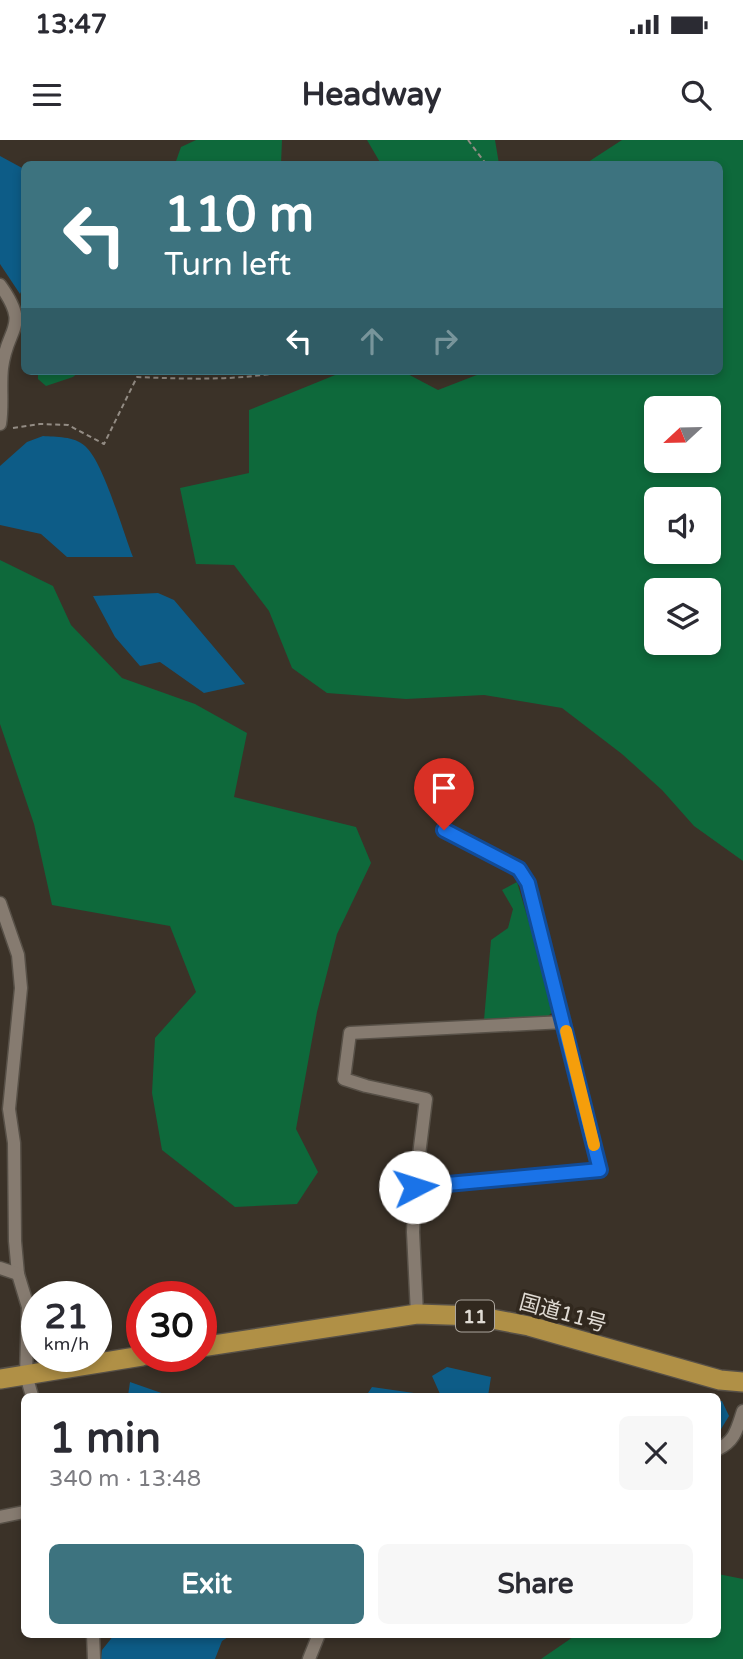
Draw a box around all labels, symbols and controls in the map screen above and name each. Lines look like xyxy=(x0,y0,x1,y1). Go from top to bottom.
text: 13:47 xyxy=(35,9,107,40)
icon: menu xyxy=(28,76,66,114)
text: Headway xyxy=(301,76,442,114)
icon: search xyxy=(677,76,715,114)
text: 110 m xyxy=(164,186,314,245)
icon: left xyxy=(49,189,140,280)
text: Turn left xyxy=(164,246,291,284)
icon: left xyxy=(280,322,318,360)
icon: ahead xyxy=(353,322,391,360)
icon: right xyxy=(426,322,464,360)
north arrow xyxy=(644,396,721,472)
map controls xyxy=(644,396,721,655)
button: sound xyxy=(644,487,721,564)
button: layers xyxy=(644,578,721,655)
pin xyxy=(414,758,474,830)
icon: arrive xyxy=(425,769,463,807)
position arrow xyxy=(378,1150,452,1224)
speed limit sign: 30 xyxy=(126,1281,217,1372)
street label: 国道11号 xyxy=(516,1290,609,1337)
text: 21 xyxy=(45,1296,88,1338)
road number: 11 xyxy=(456,1300,494,1332)
text: km/h xyxy=(44,1333,89,1355)
text: 1 min xyxy=(49,1413,161,1464)
button: close xyxy=(619,1416,693,1490)
text: 340 m · 13:48 xyxy=(49,1465,201,1493)
button: Exit xyxy=(49,1544,364,1624)
button: Share xyxy=(378,1544,693,1624)

